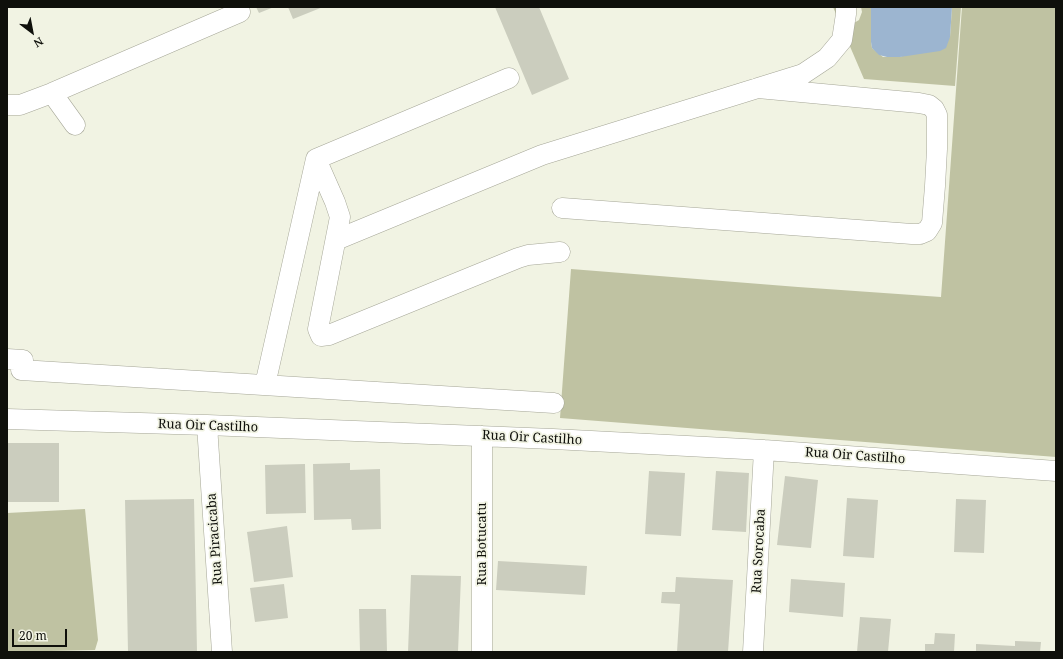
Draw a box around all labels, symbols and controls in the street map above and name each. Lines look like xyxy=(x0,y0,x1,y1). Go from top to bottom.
north arrow xyxy=(12,12,52,52)
text: N xyxy=(31,34,46,51)
street label: Rua Oir Castilho xyxy=(158,416,258,436)
street label: Rua Oir Castilho xyxy=(481,428,583,448)
street label: Rua Oir Castilho xyxy=(804,445,906,467)
street label: Rua Piracicaba xyxy=(204,492,226,586)
street label: Rua Botucatu xyxy=(474,503,490,585)
street label: Rua Sorocaba xyxy=(749,508,769,594)
scale bar xyxy=(14,621,69,647)
text: 20 m xyxy=(19,627,47,644)

